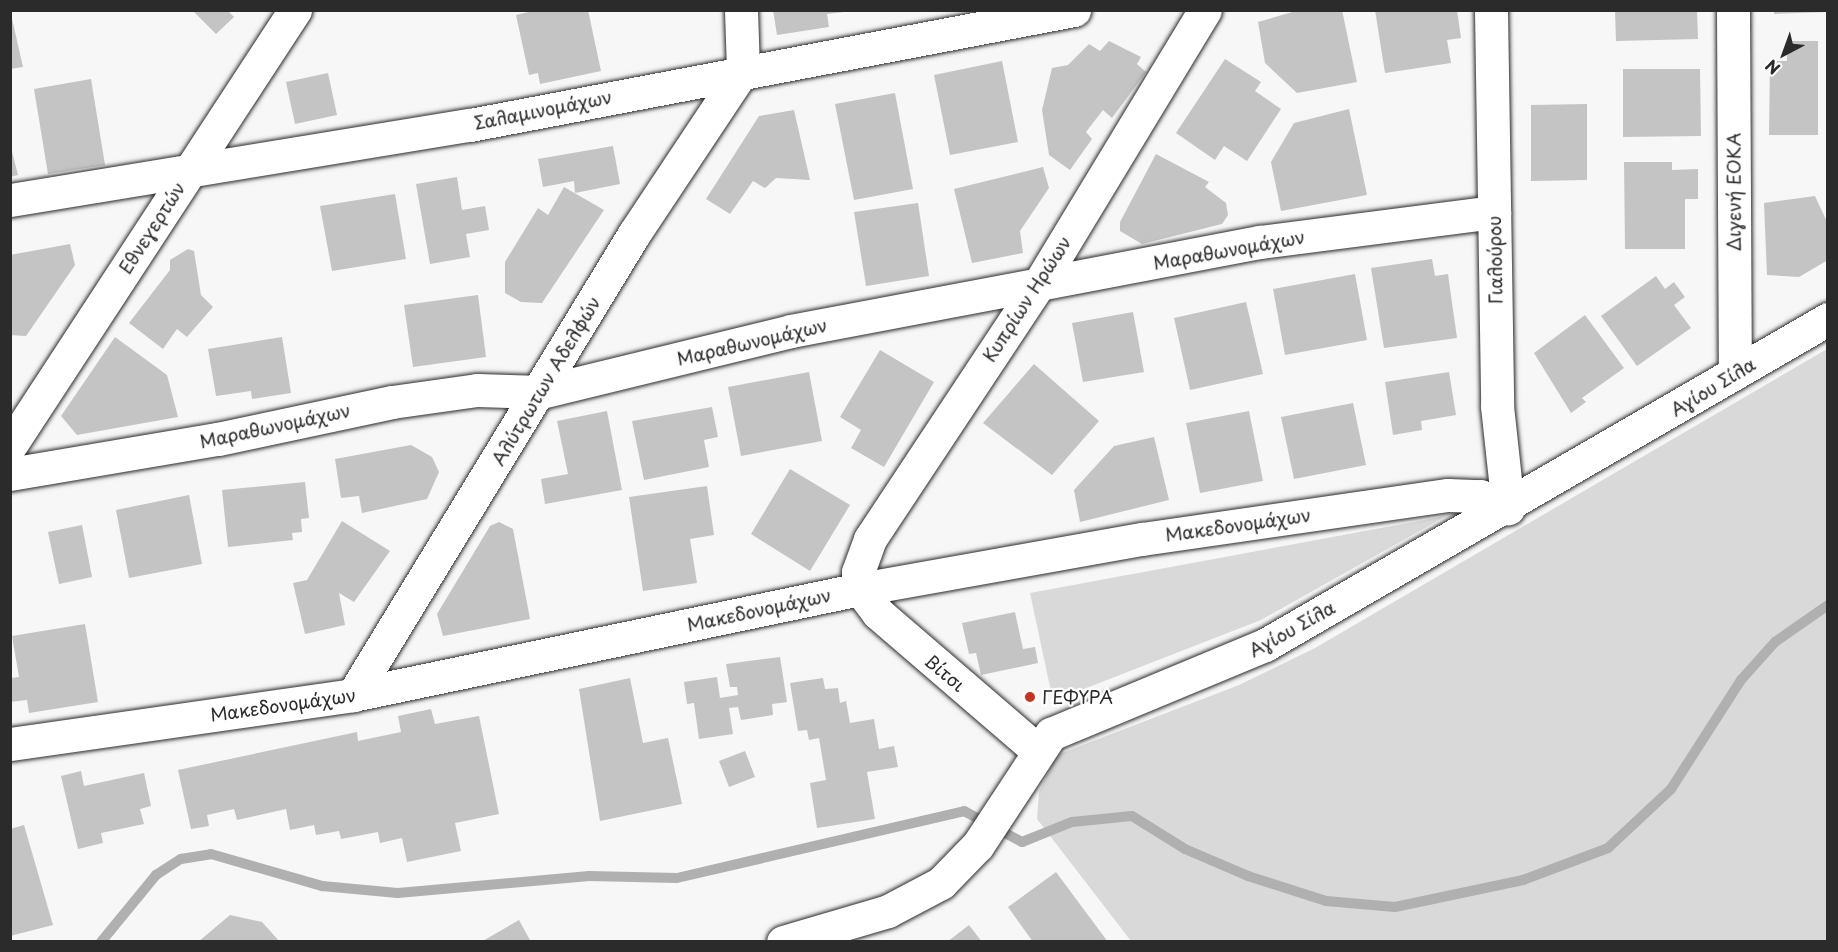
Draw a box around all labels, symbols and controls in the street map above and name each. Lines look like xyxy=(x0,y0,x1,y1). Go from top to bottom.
north arrow xyxy=(1754,24,1814,84)
text: N xyxy=(1760,54,1785,81)
street label: Σαλαμινομάχων xyxy=(472,86,614,134)
street label: Διγενή ΕΟΚΑ xyxy=(1723,133,1745,251)
street label: Εθνεγερτών xyxy=(114,178,190,278)
street label: Γιαλούρου xyxy=(1483,216,1507,304)
street label: Μαραθωνομάχων xyxy=(1152,226,1306,274)
street label: Κυπρίων Ηρώων xyxy=(978,232,1076,366)
street label: Αλύτρωτων Αδελφών xyxy=(487,293,605,469)
street label: Μαραθωνομάχων xyxy=(675,314,829,370)
street label: Αγίου Σίλα xyxy=(1667,353,1759,421)
street label: Μαραθωνομάχων xyxy=(198,399,352,453)
street label: Μακεδονομάχων xyxy=(1164,504,1312,546)
street label: Μακεδονομάχων xyxy=(685,584,833,636)
street label: Αγίου Σίλα xyxy=(1245,596,1339,662)
street label: Βίτσι xyxy=(920,650,970,696)
street label: Μακεδονομάχων xyxy=(209,684,357,726)
place label: ΓΕΦΥΡΑ xyxy=(1042,686,1113,708)
marker: ΓΕΦΥΡΑ xyxy=(1023,690,1037,704)

